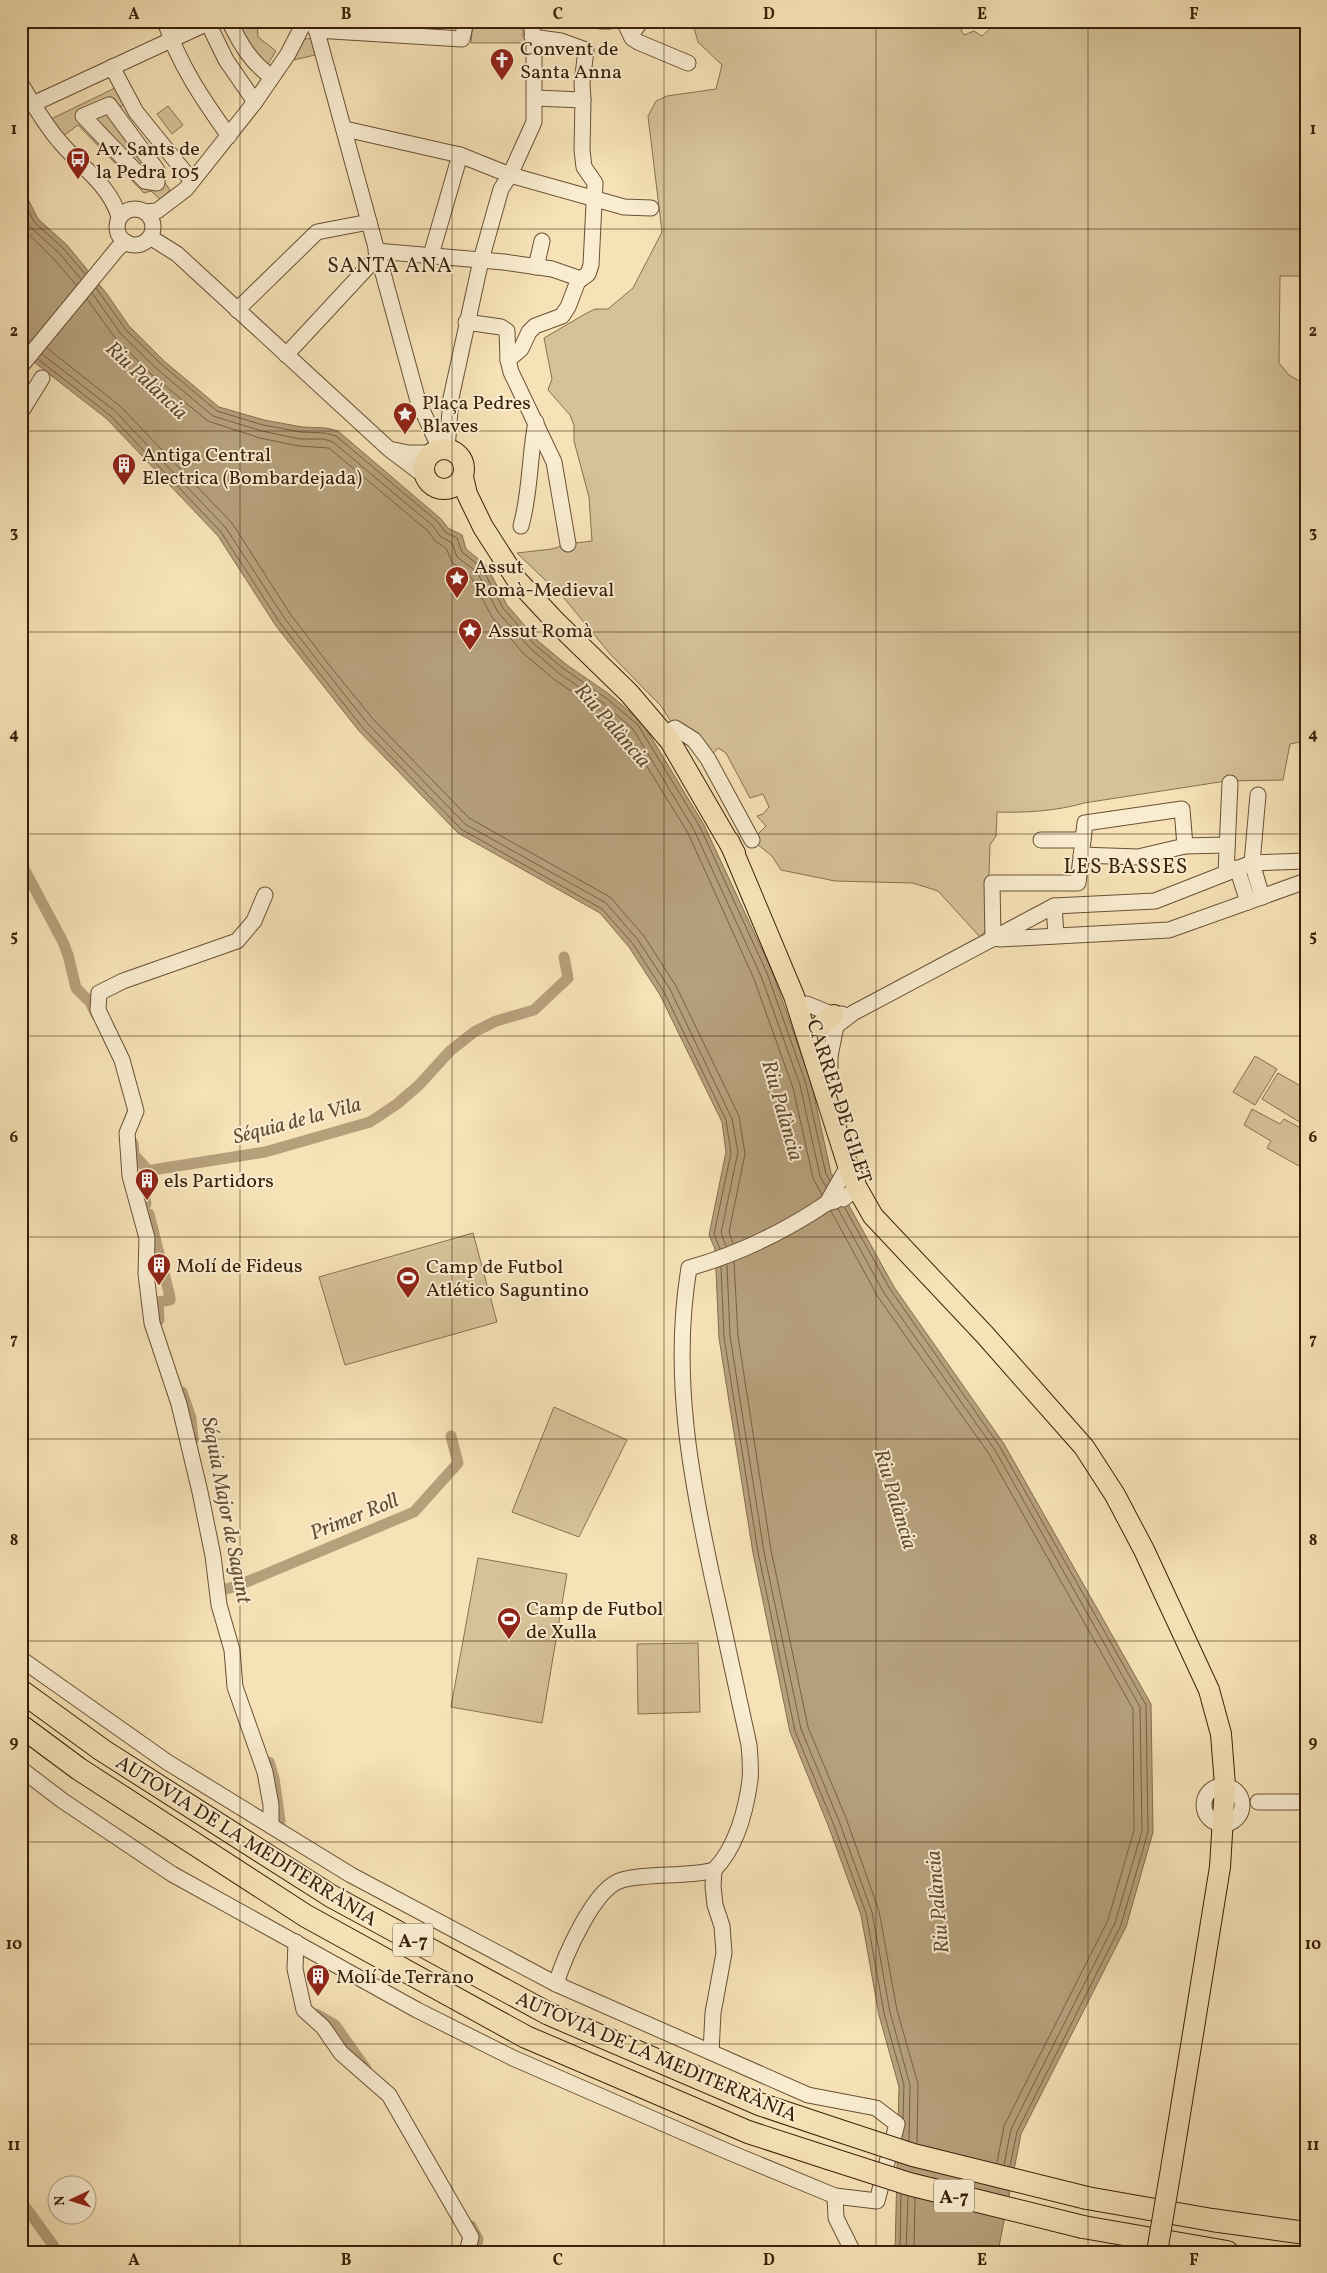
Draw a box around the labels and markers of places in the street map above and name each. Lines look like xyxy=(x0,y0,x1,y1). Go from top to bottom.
place label: Convent de Santa Anna xyxy=(520,36,622,87)
church icon: Convent de Santa Anna xyxy=(489,47,515,81)
place label: Av. Sants de la Pedra 105 xyxy=(96,136,200,187)
bus stop icon: Av. Sants de la Pedra 105 xyxy=(65,146,91,180)
place label: Plaça Pedres Blaves xyxy=(422,390,531,441)
place icon: Plaça Pedres Blaves xyxy=(392,401,418,435)
place label: Antiga Central Electrica (Bombardejada) xyxy=(142,442,362,493)
building icon: Antiga Central Electrica (Bombardejada) xyxy=(111,452,137,486)
place label: Assut Romà-Medieval xyxy=(474,554,614,605)
place icon: Assut Romà-Medieval xyxy=(444,565,470,599)
place icon: Assut Romà xyxy=(457,617,483,651)
place label: Assut Romà xyxy=(488,618,593,646)
building icon: els Partidors xyxy=(134,1167,160,1201)
place label: els Partidors xyxy=(164,1168,274,1196)
building icon: Molí de Fideus xyxy=(146,1252,172,1286)
place label: Molí de Fideus xyxy=(176,1253,303,1281)
place label: Camp de Futbol Atlético Saguntino xyxy=(426,1254,589,1305)
sports icon: Camp de Futbol Atlético Saguntino xyxy=(395,1265,421,1299)
place label: Camp de Futbol de Xulla xyxy=(526,1596,663,1647)
sports icon: Camp de Futbol de Xulla xyxy=(496,1606,522,1640)
building icon: Molí de Terrano xyxy=(305,1963,331,1997)
place label: Molí de Terrano xyxy=(336,1964,474,1992)

